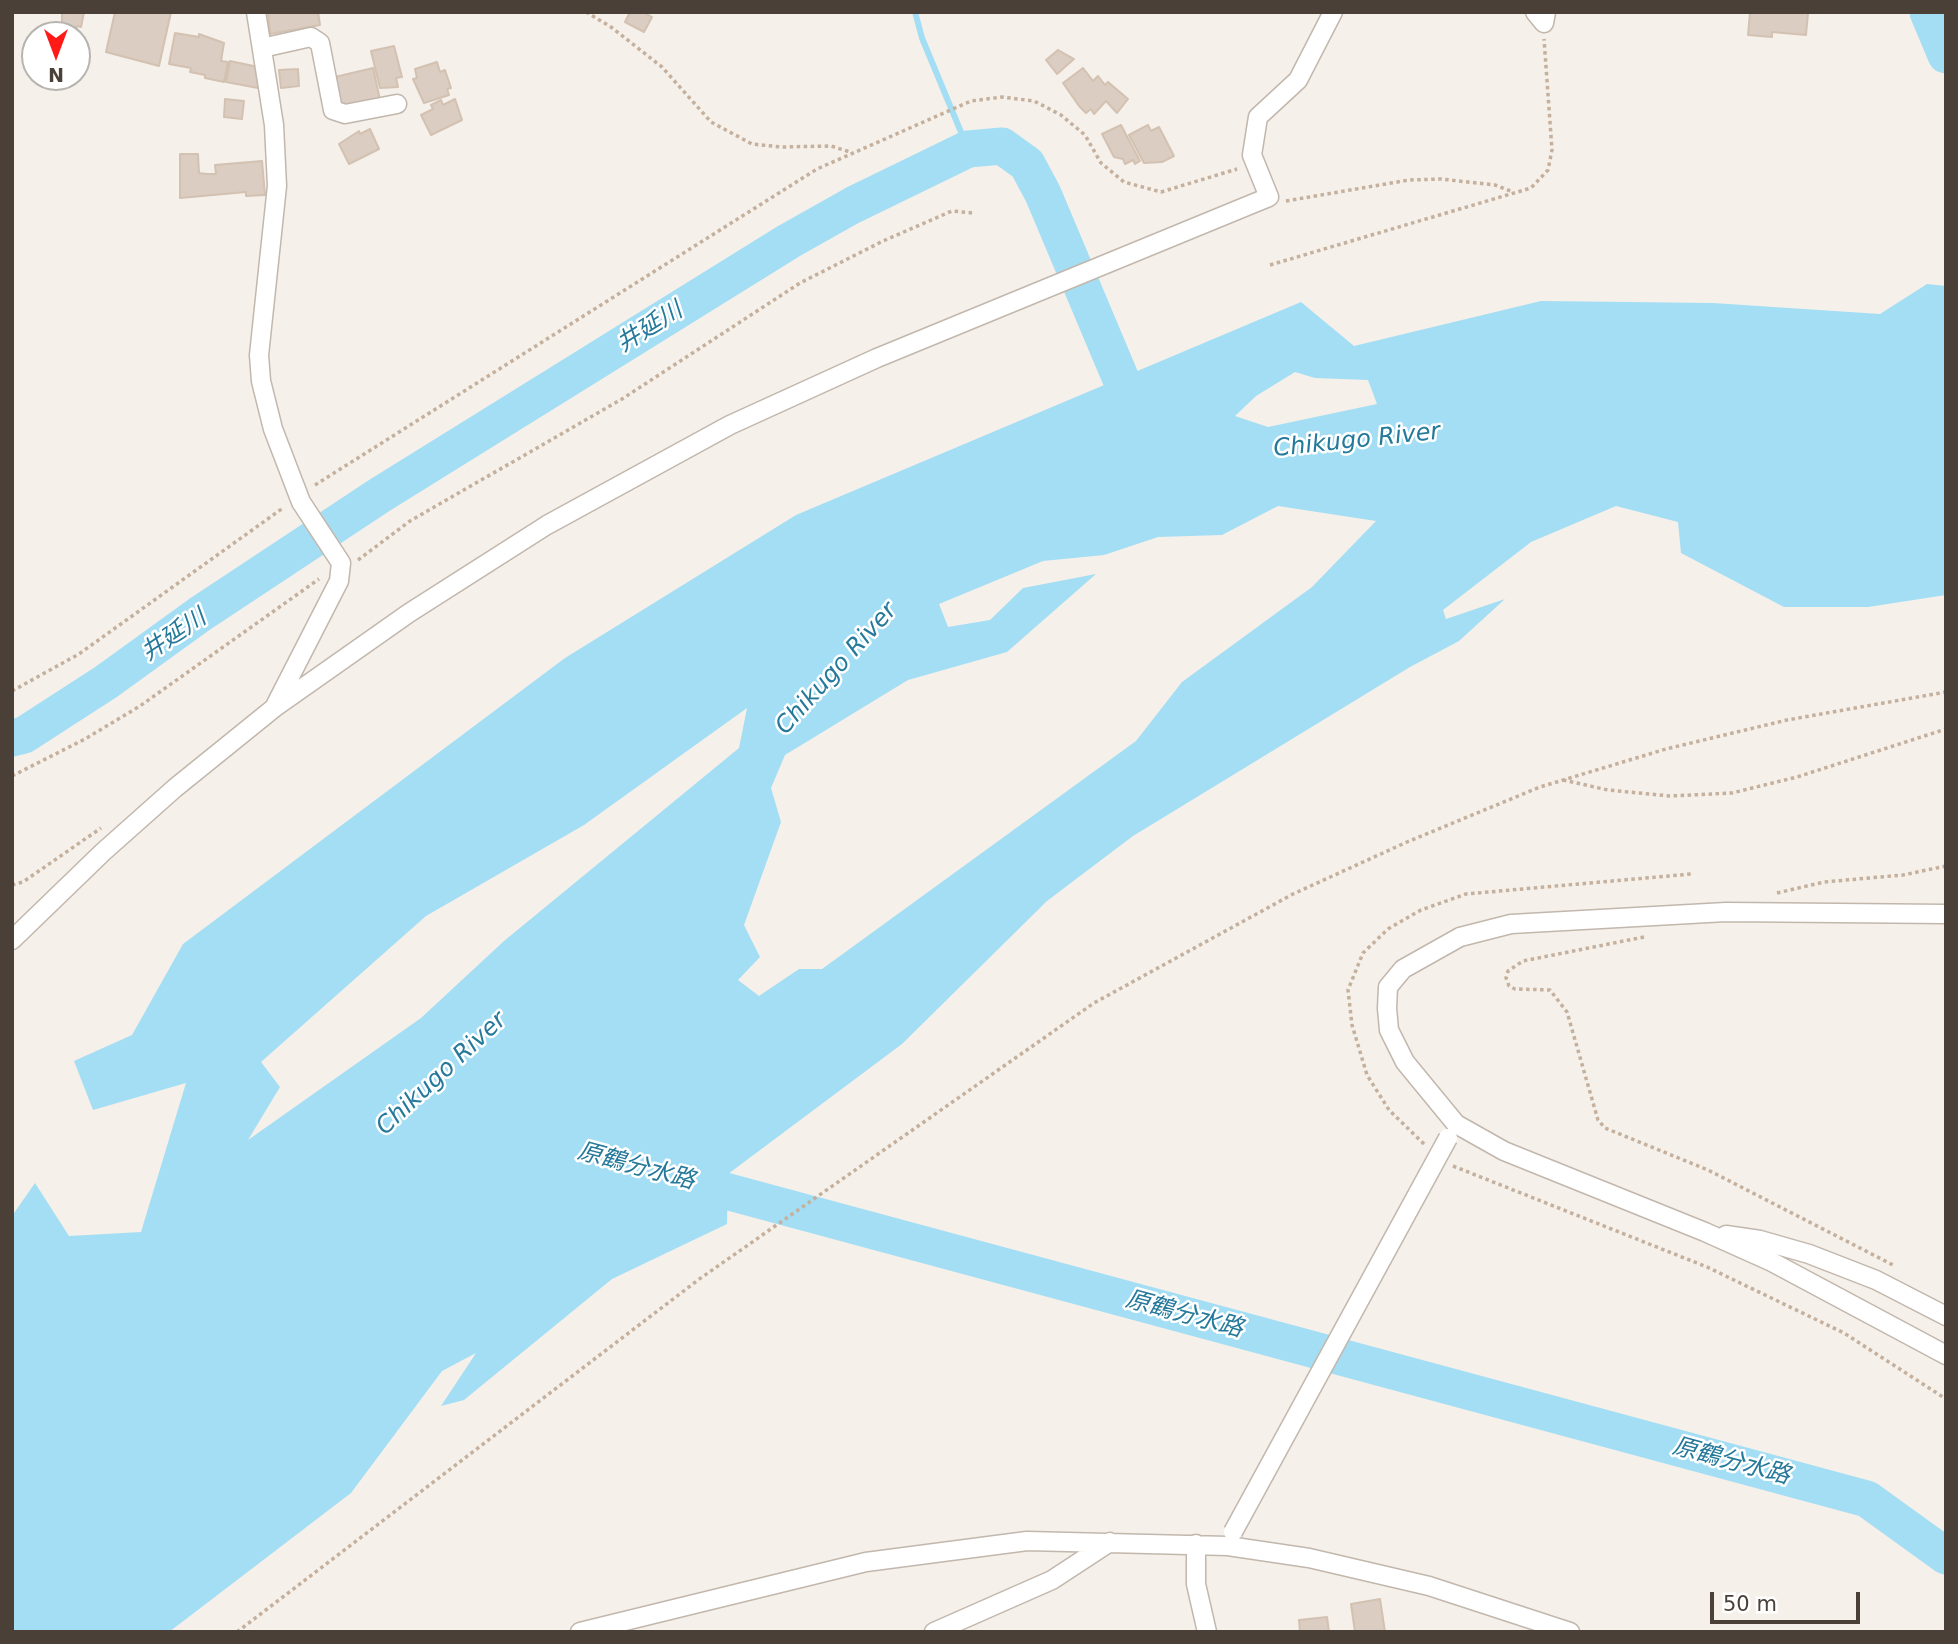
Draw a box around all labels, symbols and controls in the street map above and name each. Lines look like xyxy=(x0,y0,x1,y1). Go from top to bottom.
north arrow xyxy=(21,21,91,91)
text: N xyxy=(48,64,64,86)
water label: 井延川 xyxy=(612,297,688,359)
water label: Chikugo River xyxy=(1272,418,1442,464)
water label: Chikugo River xyxy=(770,597,904,741)
water label: 井延川 xyxy=(136,604,212,668)
water label: Chikugo River xyxy=(371,1006,513,1142)
water label: 原鶴分水路 xyxy=(574,1138,698,1196)
water label: 原鶴分水路 xyxy=(1122,1286,1246,1344)
water label: 原鶴分水路 xyxy=(1669,1433,1793,1491)
scale bar xyxy=(1713,1578,1864,1622)
text: 50 m xyxy=(1723,1592,1777,1616)

